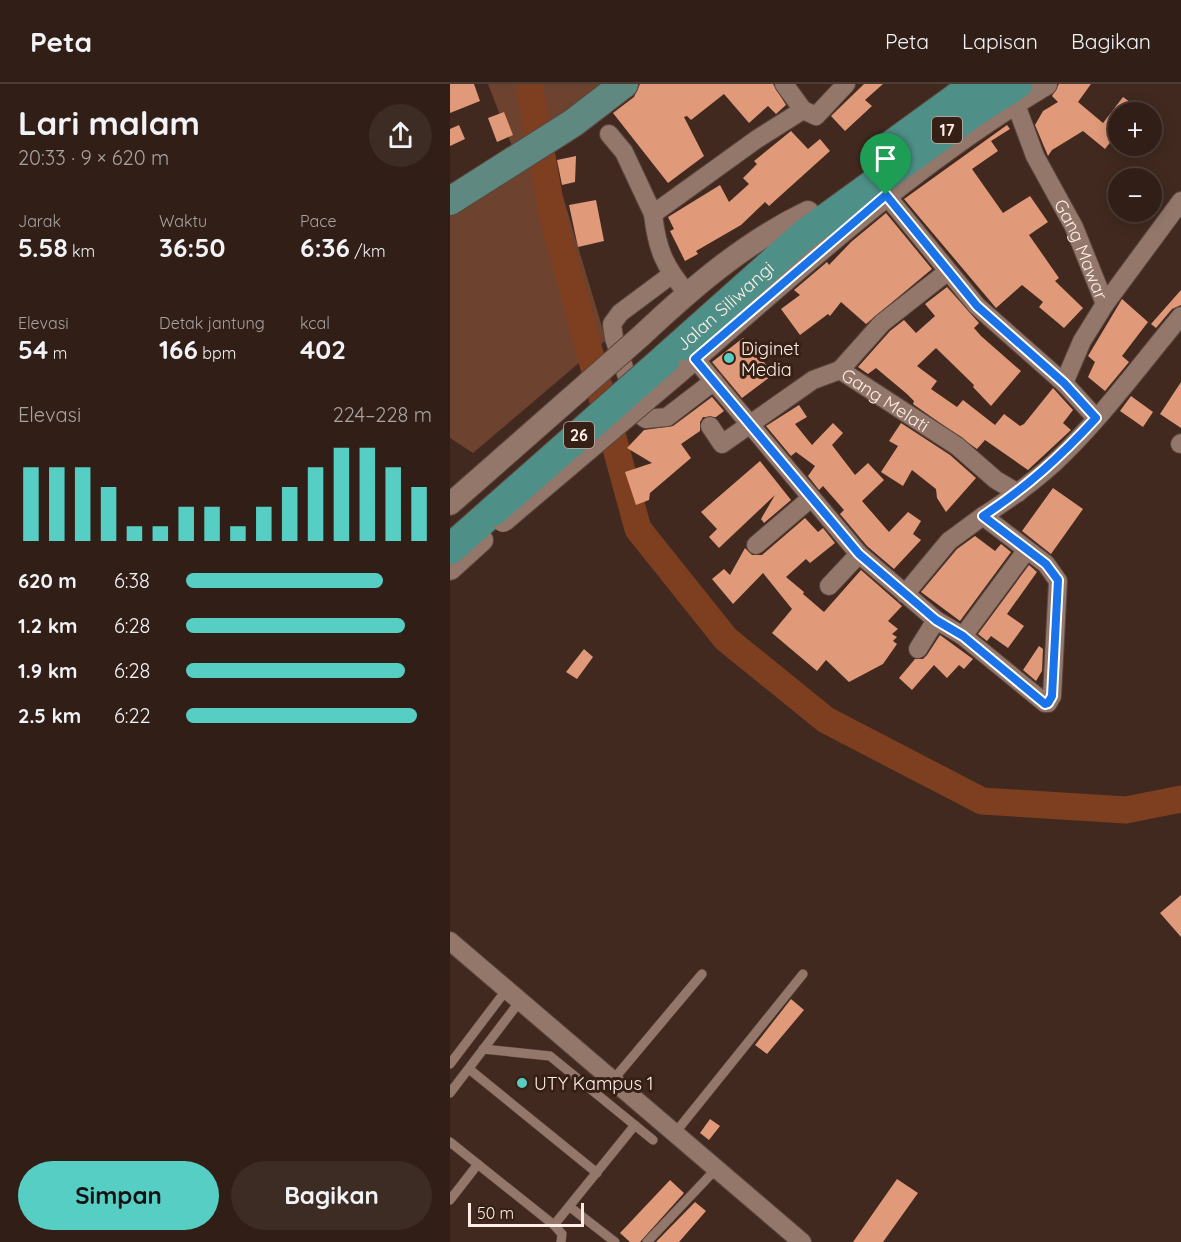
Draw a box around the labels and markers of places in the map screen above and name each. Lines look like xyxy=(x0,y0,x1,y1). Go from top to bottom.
pin xyxy=(860,133,911,195)
place label: Diginet Media xyxy=(741,337,800,381)
marker: Diginet Media xyxy=(722,351,736,365)
place label: UTY Kampus 1 xyxy=(534,1072,654,1095)
marker: UTY Kampus 1 xyxy=(515,1076,529,1090)

